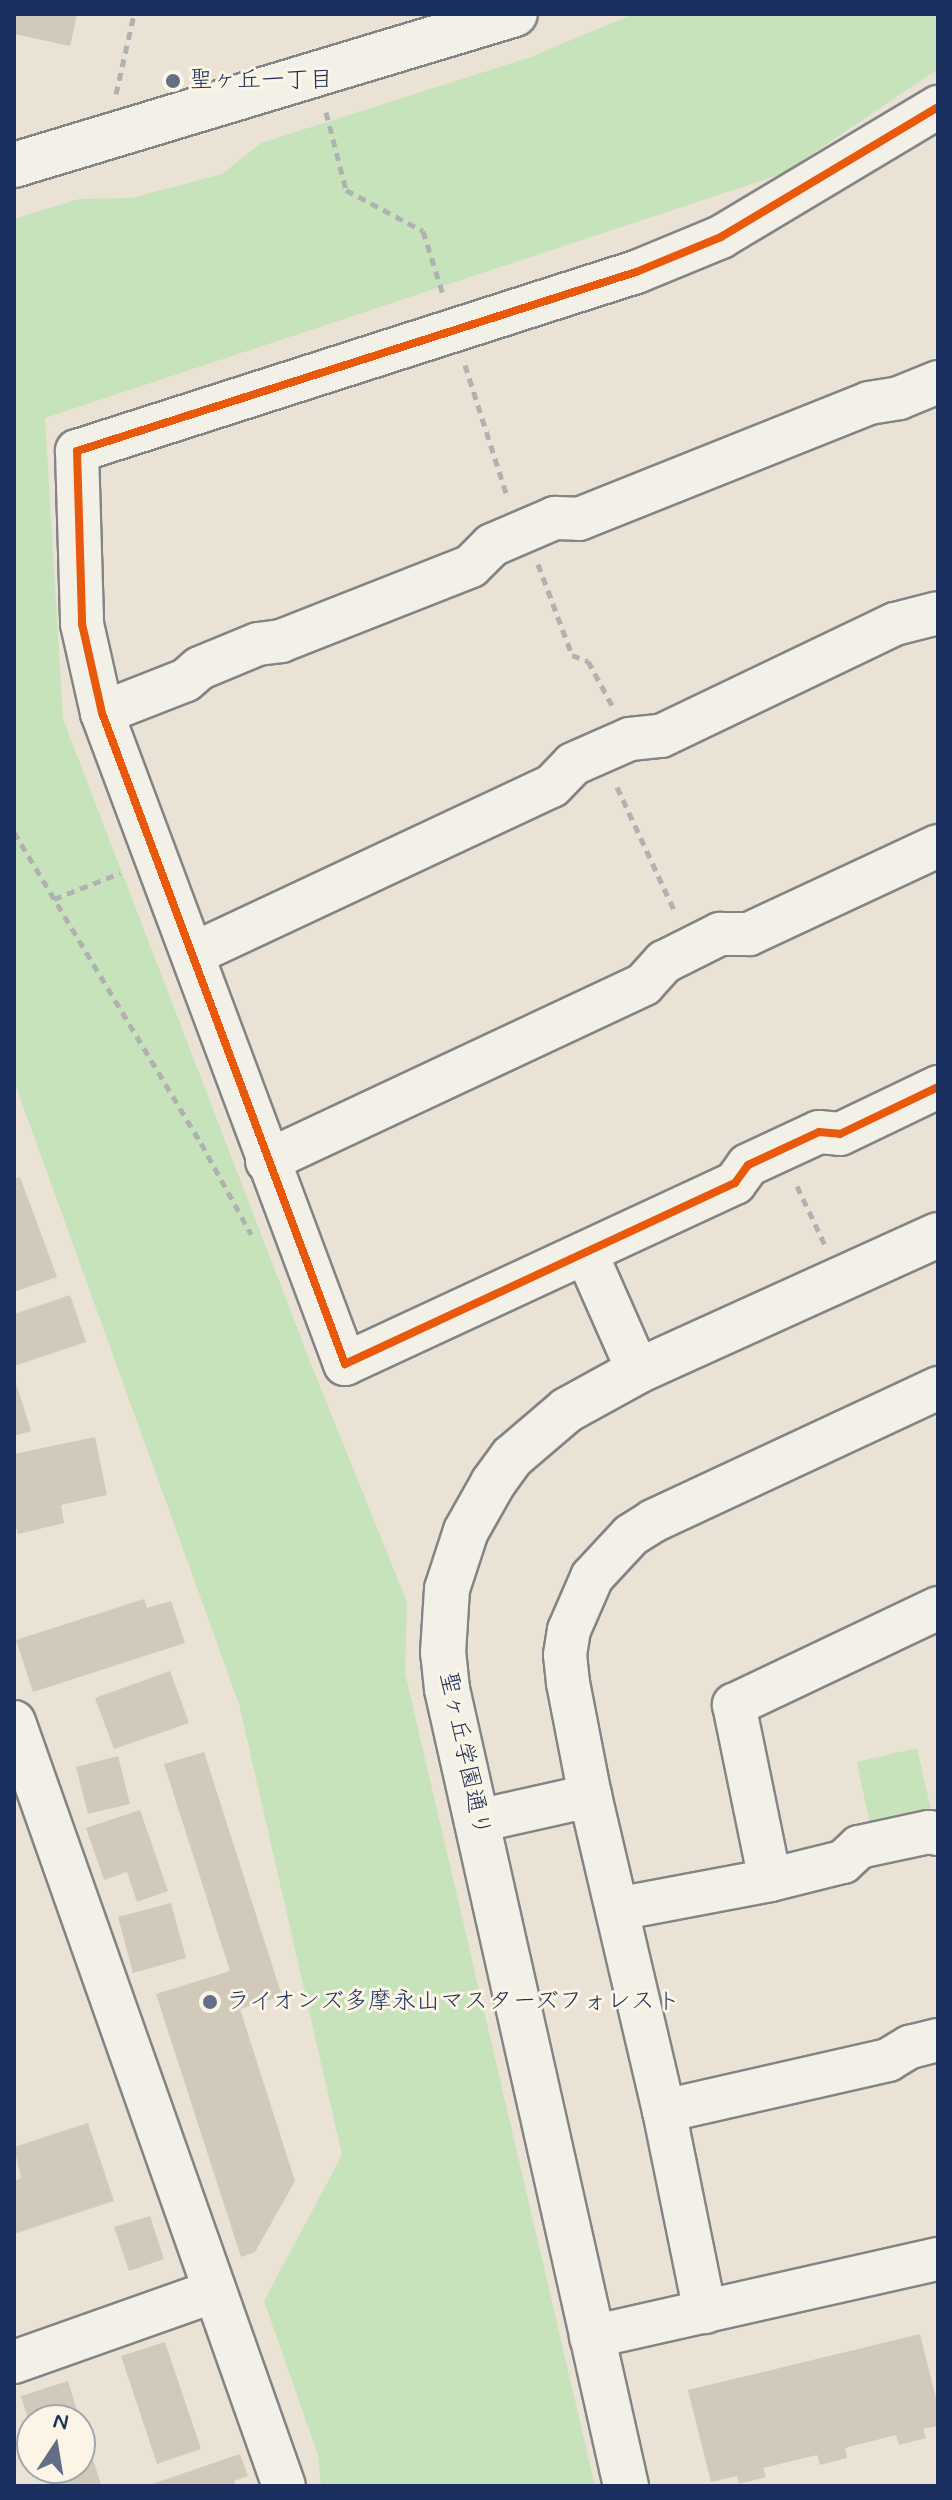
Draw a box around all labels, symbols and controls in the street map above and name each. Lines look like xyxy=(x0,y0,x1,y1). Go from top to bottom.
place label: 聖ヶ丘一丁目 xyxy=(189,67,333,95)
marker: 聖ヶ丘一丁目 xyxy=(164,72,182,90)
street label: 聖ヶ丘学園通り xyxy=(432,1669,496,1839)
place label: ライオンズ多摩永山マスターズフォレスト xyxy=(226,1988,682,2016)
marker: ライオンズ多摩永山マスターズフォレスト xyxy=(201,1993,219,2011)
north arrow xyxy=(16,2404,96,2484)
text: N xyxy=(50,2407,71,2438)

